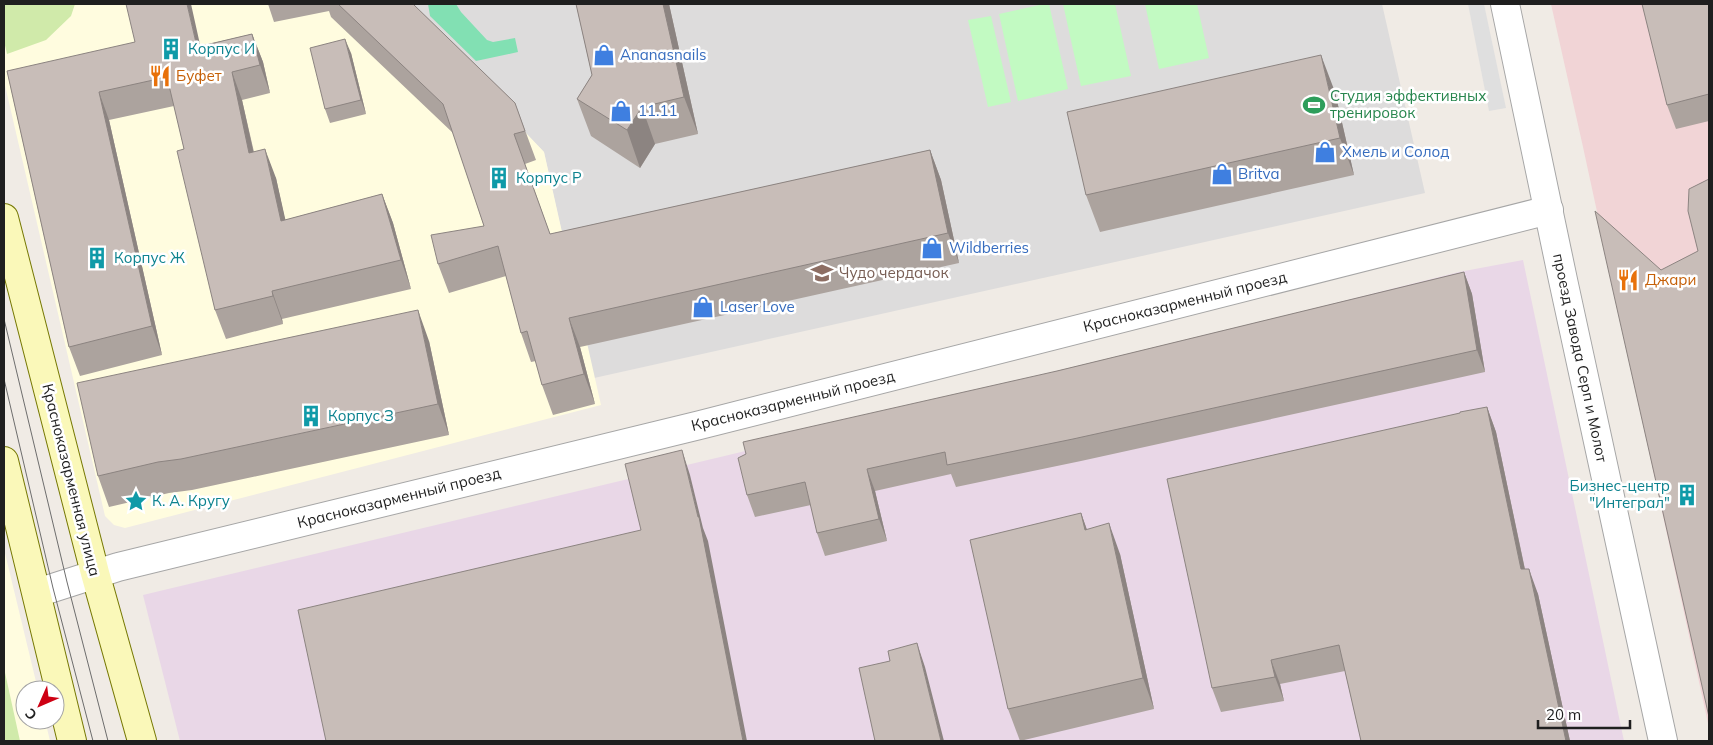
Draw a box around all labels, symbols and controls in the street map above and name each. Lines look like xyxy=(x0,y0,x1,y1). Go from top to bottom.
building icon: Корпус И xyxy=(158,36,184,62)
place label: Корпус И xyxy=(188,39,255,58)
shop icon: Ananasnails xyxy=(591,42,617,68)
place label: Ananasnails xyxy=(620,45,706,64)
restaurant icon: Буфет xyxy=(147,63,173,89)
place label: Буфет xyxy=(176,66,222,85)
place label: Студия эффективных тренировок xyxy=(1330,86,1486,122)
sports icon: Студия эффективных тренировок xyxy=(1301,92,1327,118)
shop icon: 11.11 xyxy=(608,98,634,124)
place label: 11.11 xyxy=(638,101,677,120)
shop icon: Хмель и Солод xyxy=(1312,139,1338,165)
place label: Хмель и Солод xyxy=(1342,142,1449,161)
shop icon: Britva xyxy=(1209,161,1235,187)
place label: Britva xyxy=(1238,164,1279,183)
building icon: Корпус Р xyxy=(486,165,512,191)
place label: Корпус Р xyxy=(516,168,582,187)
shop icon: Wildberries xyxy=(919,235,945,261)
place label: Wildberries xyxy=(949,238,1029,257)
building icon: Корпус Ж xyxy=(84,245,110,271)
place label: Корпус Ж xyxy=(114,248,185,267)
street label: проезд Завода Серп и Молот xyxy=(1549,252,1612,464)
school or university icon: Чудо чердачок xyxy=(809,260,835,286)
place label: Чудо чердачок xyxy=(839,263,949,282)
street label: Красноказарменный проезд xyxy=(1081,267,1289,336)
restaurant icon: Джари xyxy=(1615,267,1641,293)
place label: Джари xyxy=(1645,270,1696,289)
shop icon: Laser Love xyxy=(690,294,716,320)
place label: Laser Love xyxy=(720,297,795,316)
street label: Красноказарменный проезд xyxy=(689,366,897,435)
street label: Красноказарменная улица xyxy=(38,382,105,578)
building icon: Корпус З xyxy=(298,403,324,429)
place label: Корпус З xyxy=(328,406,394,425)
street label: Красноказарменный проезд xyxy=(295,463,503,532)
place label: Бизнес-центр "Интеграл" xyxy=(1570,476,1670,512)
building icon: Бизнес-центр "Интеграл" xyxy=(1674,482,1700,508)
place icon: К. А. Кругу xyxy=(123,488,149,514)
place label: К. А. Кругу xyxy=(152,491,230,510)
north arrow xyxy=(15,680,65,730)
scale bar xyxy=(1538,698,1630,730)
text: С xyxy=(21,704,41,724)
text: 20 m xyxy=(1546,705,1581,724)

